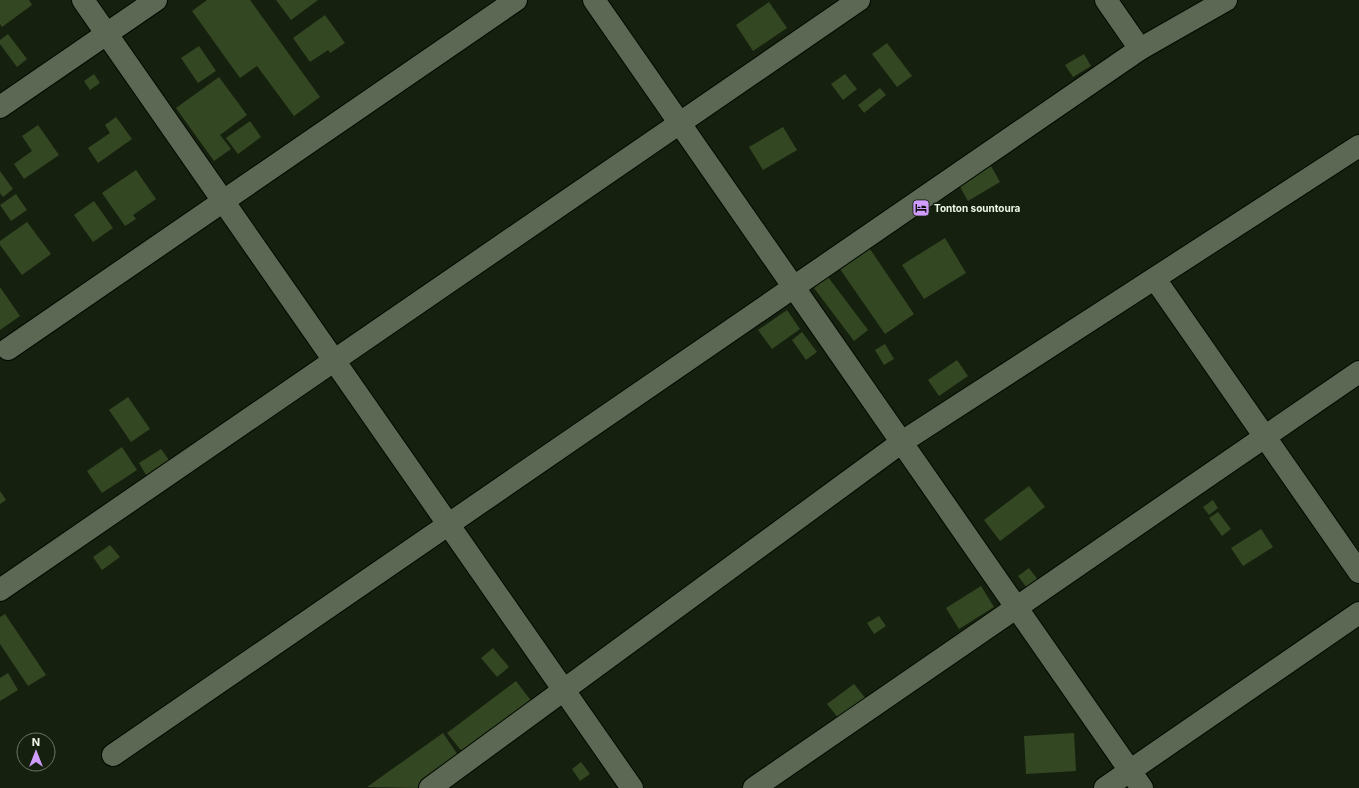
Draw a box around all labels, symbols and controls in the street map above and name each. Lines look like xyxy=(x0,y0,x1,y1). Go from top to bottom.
hotel icon: Tonton sountoura xyxy=(911,198,931,218)
place label: Tonton sountoura xyxy=(934,202,1021,214)
north arrow xyxy=(16,732,56,772)
text: N xyxy=(32,735,40,749)

